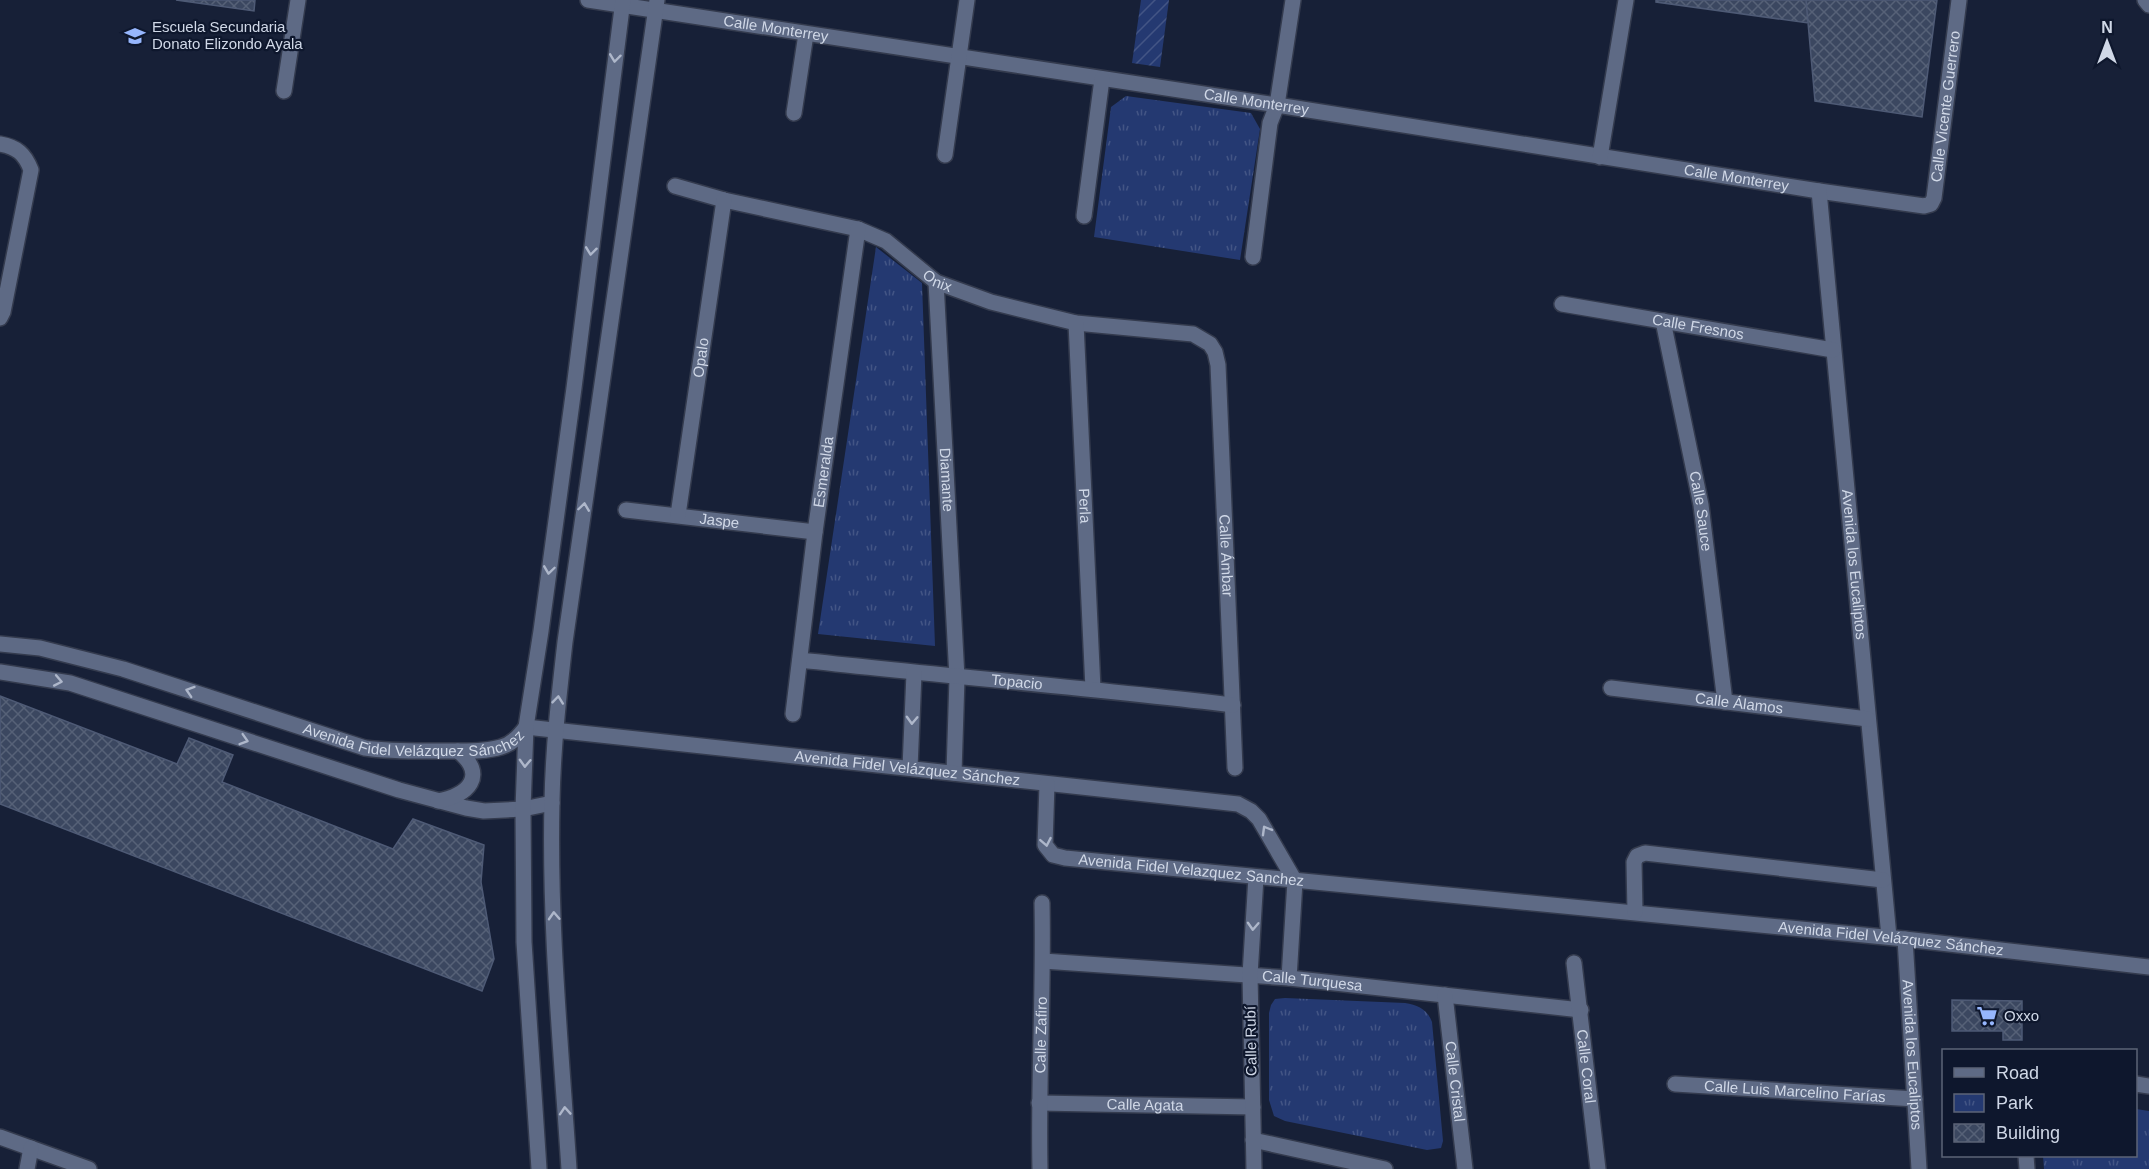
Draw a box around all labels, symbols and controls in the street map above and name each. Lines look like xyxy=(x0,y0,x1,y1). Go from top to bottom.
street label: Calle Monterrey xyxy=(722,12,830,45)
north arrow xyxy=(2077,12,2137,72)
place label: Escuela Secundaria Donato Elizondo Ayala xyxy=(152,18,303,52)
text: N xyxy=(2101,19,2113,36)
school or university icon: Escuela Secundaria Donato Elizondo Ayala xyxy=(123,24,147,48)
street label: Calle Vicente Guerrero xyxy=(1927,30,1963,183)
one-way arrow xyxy=(610,53,622,63)
street label: Calle Monterrey xyxy=(1203,85,1311,118)
street label: Calle Monterrey xyxy=(1683,161,1791,194)
one-way arrow xyxy=(585,247,598,256)
street label: Onix xyxy=(920,266,955,295)
street label: Calle Fresnos xyxy=(1651,310,1745,343)
street label: Opalo xyxy=(689,337,712,379)
street label: Esmeralda xyxy=(810,435,837,509)
street label: Diamante xyxy=(937,447,957,512)
street label: Calle Sauce xyxy=(1686,470,1716,552)
street label: Perla xyxy=(1076,488,1094,524)
street label: Avenida los Eucaliptos xyxy=(1839,488,1870,640)
one-way arrow xyxy=(578,502,590,512)
street label: Jaspe xyxy=(699,510,740,531)
street label: Calle Ámbar xyxy=(1216,514,1237,597)
one-way arrow xyxy=(544,565,556,574)
street label: Topacio xyxy=(990,671,1043,693)
one-way arrow xyxy=(52,674,62,687)
one-way arrow xyxy=(185,686,196,699)
street label: Calle Álamos xyxy=(1694,689,1784,717)
one-way arrow xyxy=(551,696,564,705)
one-way arrow xyxy=(905,716,918,725)
street label: Avenida Fidel Velázquez Sánchez xyxy=(298,718,524,736)
text: Avenida Fidel Velázquez Sánchez xyxy=(301,719,527,759)
one-way arrow xyxy=(238,733,249,745)
street label: Avenida Fidel Velázquez Sánchez xyxy=(794,747,1021,788)
one-way arrow xyxy=(518,759,531,768)
one-way arrow xyxy=(1261,826,1273,837)
one-way arrow xyxy=(1040,837,1052,847)
street label: Avenida Fidel Velazquez Sanchez xyxy=(1078,850,1305,889)
one-way arrow xyxy=(547,911,560,920)
street label: Avenida Fidel Velázquez Sánchez xyxy=(1777,918,2005,958)
one-way arrow xyxy=(1246,921,1259,930)
street label: Calle Turquesa xyxy=(1261,967,1364,994)
street label: Avenida los Eucaliptos xyxy=(1899,979,1926,1130)
street label: Calle Zafiro xyxy=(1031,996,1050,1074)
supermarket icon: Oxxo xyxy=(1975,1004,1999,1028)
street label: Calle Rubí xyxy=(1241,1005,1260,1076)
place label: Oxxo xyxy=(2004,1007,2039,1024)
street label: Calle Coral xyxy=(1574,1028,1599,1104)
street label: Calle Cristal xyxy=(1442,1040,1468,1123)
legend xyxy=(1942,1049,2137,1157)
text: Road xyxy=(1996,1063,2039,1083)
street label: Calle Luis Marcelino Farías xyxy=(1704,1077,1886,1105)
text: Park xyxy=(1996,1093,2034,1113)
street label: Calle Agata xyxy=(1106,1095,1184,1114)
one-way arrow xyxy=(559,1106,572,1115)
text: Building xyxy=(1996,1123,2060,1143)

